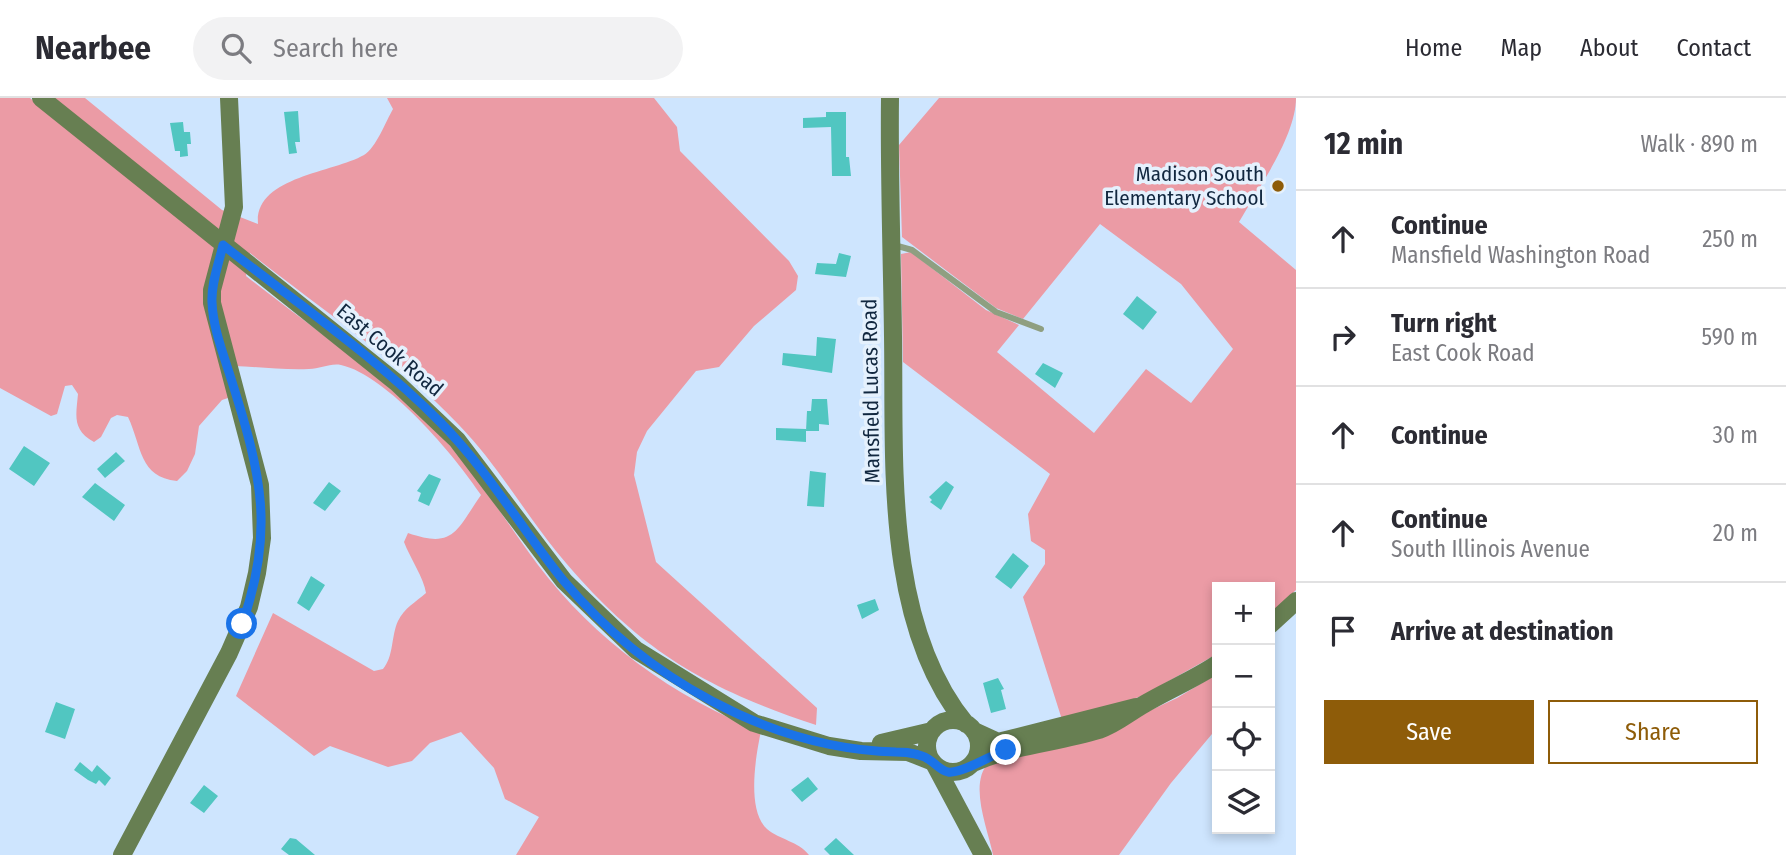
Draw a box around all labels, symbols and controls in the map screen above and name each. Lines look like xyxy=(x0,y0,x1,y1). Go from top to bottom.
search box xyxy=(193,17,683,80)
text: Nearbee xyxy=(35,28,151,68)
icon: search xyxy=(217,29,255,67)
text: Search here xyxy=(273,33,398,64)
text: Home xyxy=(1405,34,1462,62)
text: Map xyxy=(1500,34,1542,62)
text: About xyxy=(1580,34,1638,62)
text: Contact xyxy=(1676,34,1751,62)
text: 12 min xyxy=(1324,126,1403,162)
text: Walk · 890 m xyxy=(1641,130,1758,158)
place label: Madison South Elementary School xyxy=(1104,161,1264,211)
marker: Madison South Elementary School xyxy=(1270,178,1286,194)
text: Continue xyxy=(1391,210,1488,241)
icon: ahead xyxy=(1324,220,1362,258)
text: 250 m xyxy=(1702,225,1758,253)
text: Mansfield Washington Road xyxy=(1391,241,1650,269)
street label: East Cook Road xyxy=(331,298,449,402)
street label: Mansfield Lucas Road xyxy=(856,298,886,484)
text: Turn right xyxy=(1391,308,1497,339)
icon: right xyxy=(1324,318,1362,356)
text: 590 m xyxy=(1702,323,1758,351)
text: East Cook Road xyxy=(1391,339,1535,367)
icon: ahead xyxy=(1324,416,1362,454)
text: Continue xyxy=(1391,420,1488,451)
text: 30 m xyxy=(1713,421,1758,449)
text: Continue xyxy=(1391,504,1488,535)
icon: ahead xyxy=(1324,514,1362,552)
text: 20 m xyxy=(1713,519,1758,547)
text: South Illinois Avenue xyxy=(1391,535,1590,563)
map controls xyxy=(1212,582,1275,834)
button: + xyxy=(1212,582,1275,645)
route start xyxy=(226,608,257,639)
icon: arrive xyxy=(1324,612,1362,650)
text: Arrive at destination xyxy=(1391,616,1614,647)
button: − xyxy=(1212,645,1275,708)
button: Save xyxy=(1324,700,1534,764)
button: Share xyxy=(1548,700,1758,764)
button: locate xyxy=(1212,708,1275,771)
route end xyxy=(990,734,1021,765)
button: layers xyxy=(1212,771,1275,834)

